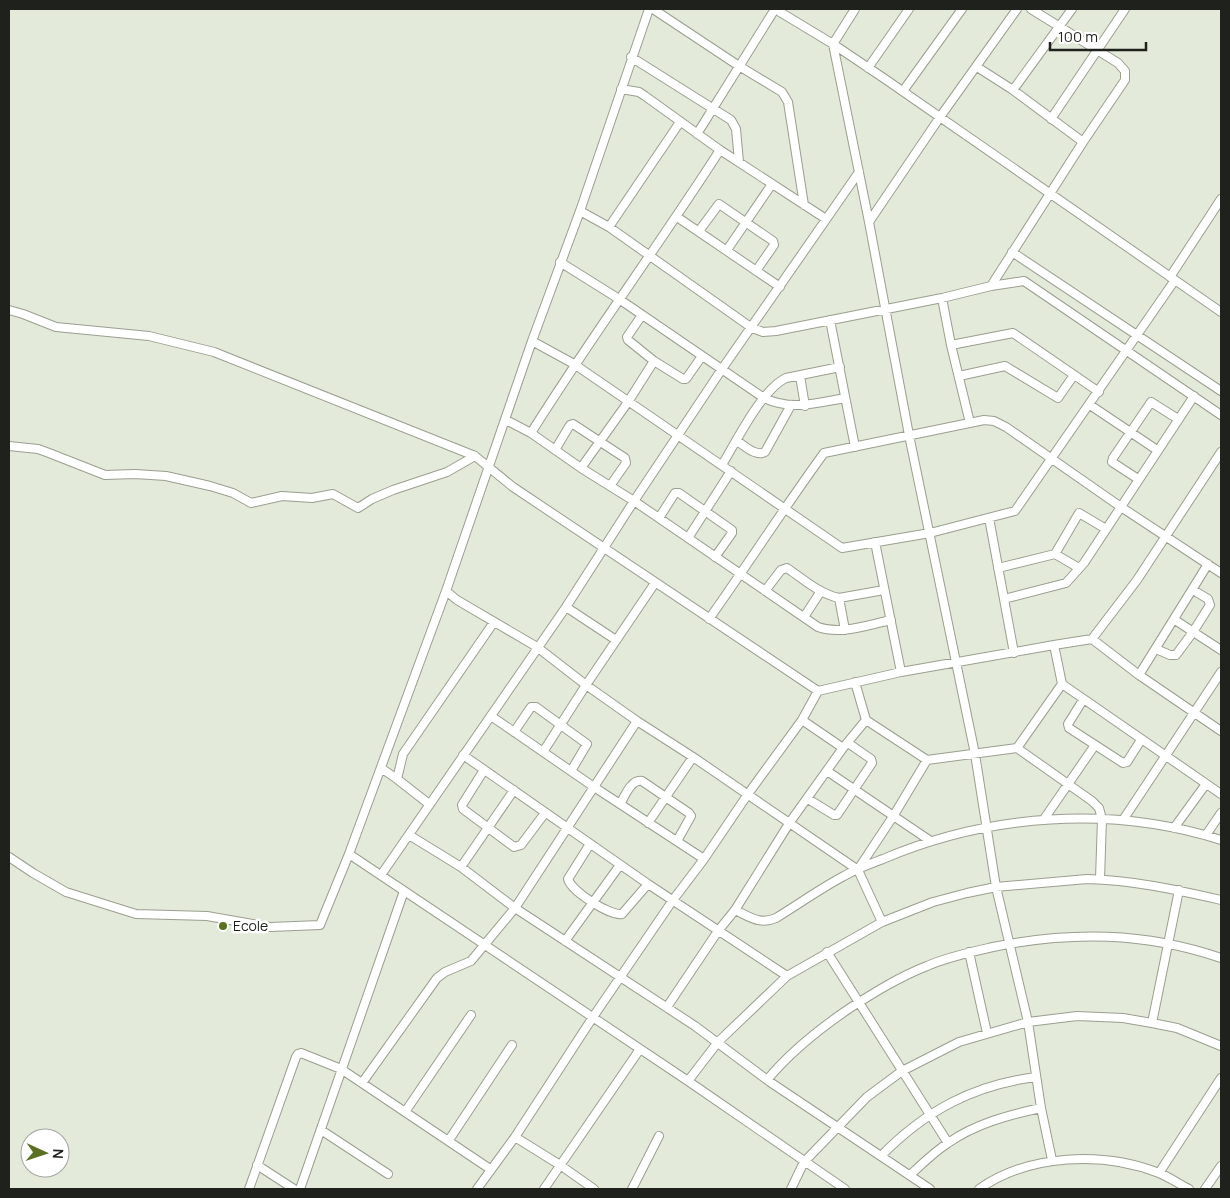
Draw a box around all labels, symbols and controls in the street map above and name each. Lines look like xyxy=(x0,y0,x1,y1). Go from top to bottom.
scale bar xyxy=(1050,20,1146,52)
text: 100 m xyxy=(1058,26,1098,47)
place label: Ecole xyxy=(233,916,268,935)
marker: Ecole xyxy=(217,920,229,932)
north arrow xyxy=(20,1128,70,1178)
text: N xyxy=(49,1148,68,1159)

